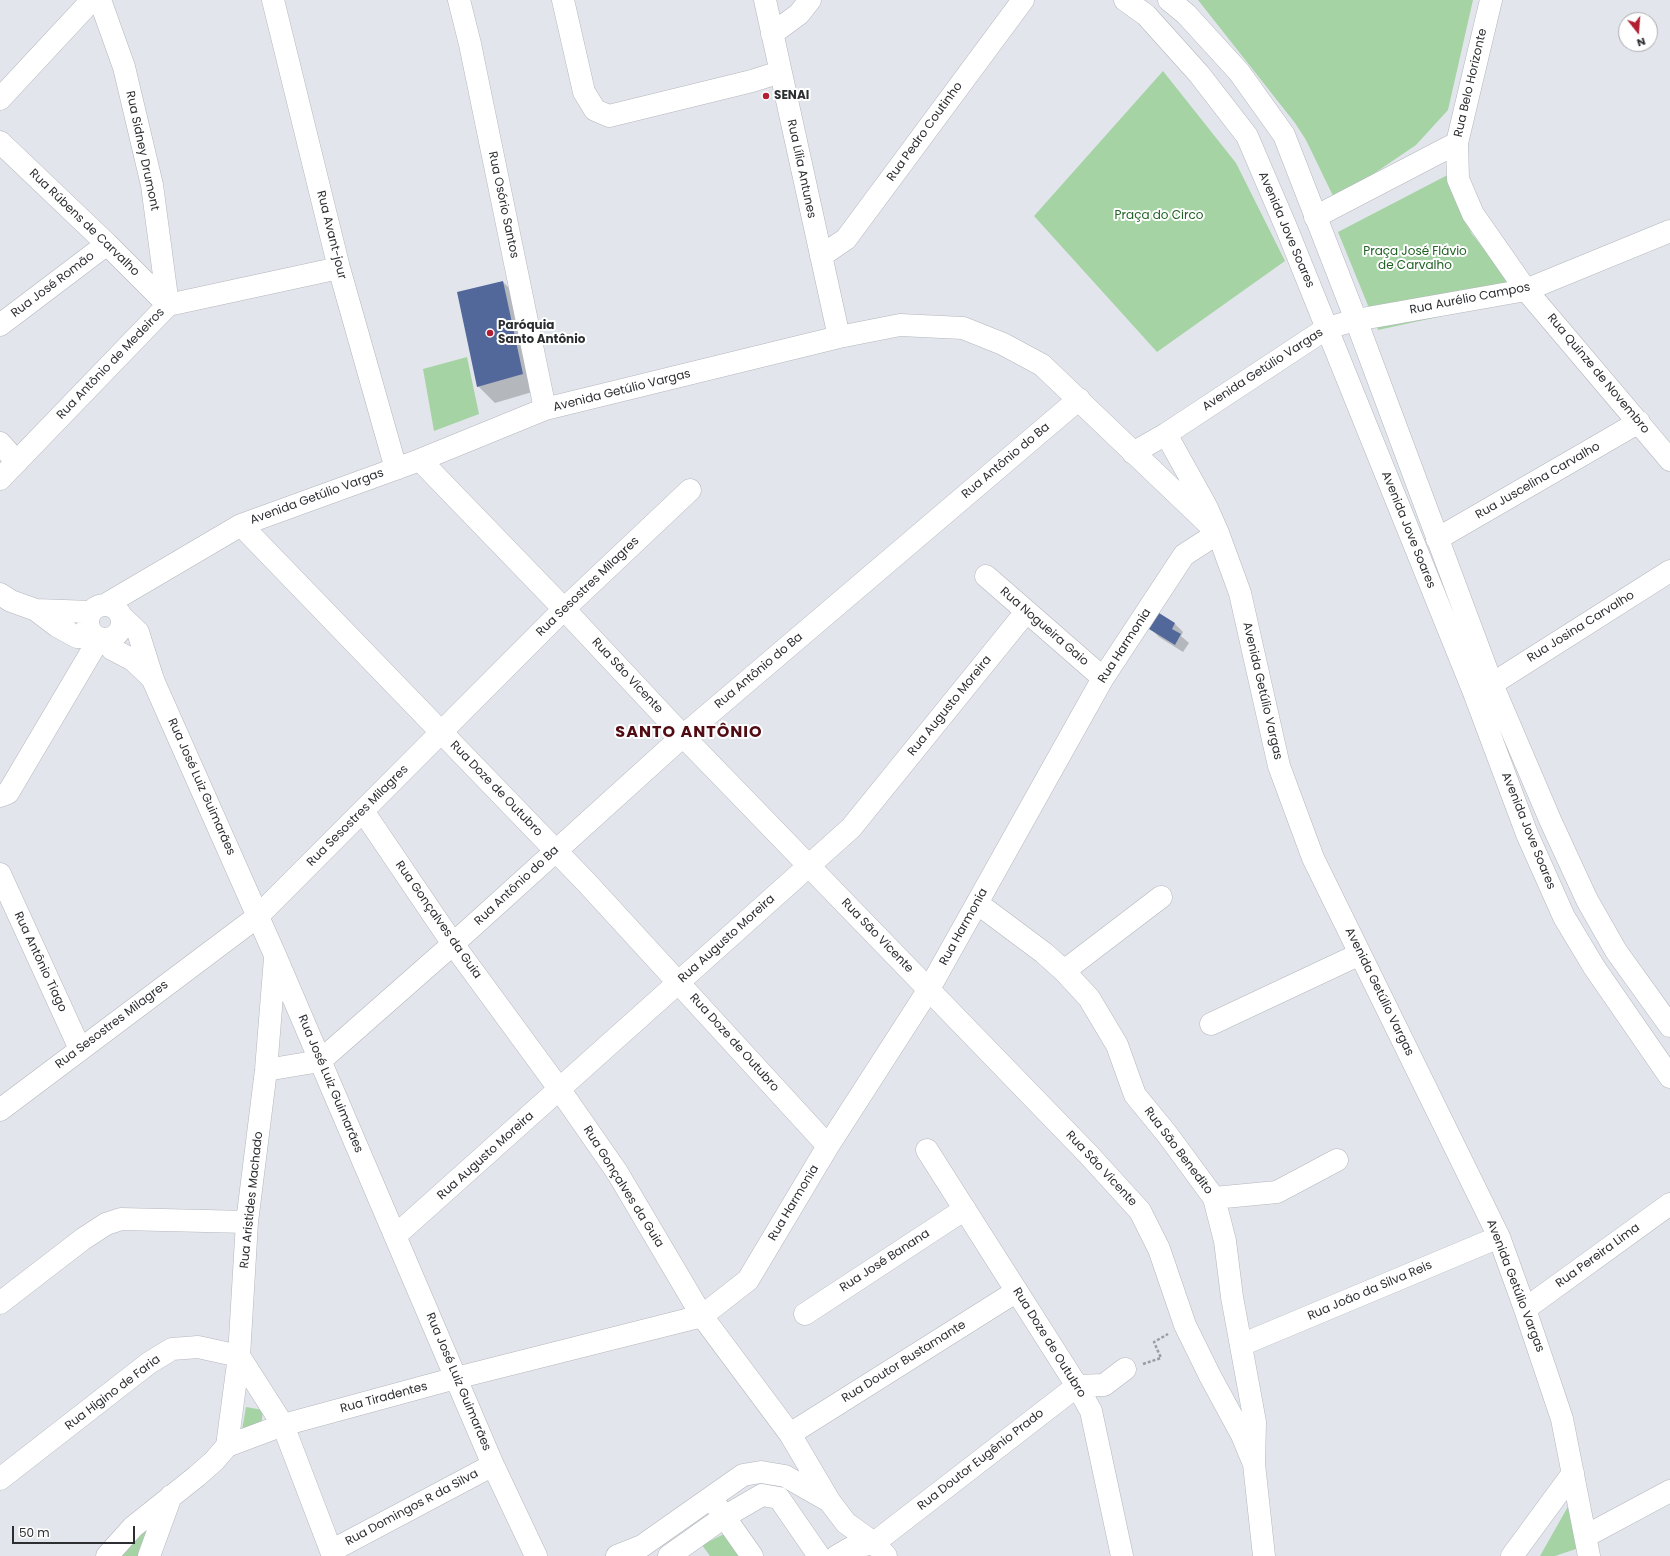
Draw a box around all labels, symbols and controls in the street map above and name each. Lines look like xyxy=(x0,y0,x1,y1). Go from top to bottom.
north arrow xyxy=(1618,12,1658,52)
street label: Rua Belo Horizonte xyxy=(1452,27,1490,139)
text: N xyxy=(1635,34,1648,51)
street label: Rua Pedro Coutinho xyxy=(884,80,966,184)
place label: SENAI xyxy=(774,89,809,103)
street label: Rua Sidney Drumont xyxy=(122,90,162,212)
marker: SENAI xyxy=(761,91,771,101)
street label: Rua Lília Antunes xyxy=(783,118,819,220)
street label: Rua Osório Santos xyxy=(485,150,521,260)
street label: Rua Rúbens de Carvalho xyxy=(26,167,142,279)
street label: Avenida Jove Soares xyxy=(1255,170,1317,290)
street label: Rua Avant-jour xyxy=(313,189,349,281)
park label: Praça do Circo xyxy=(1115,209,1203,223)
park label: Praça José Flávio de Carvalho xyxy=(1363,245,1467,273)
street label: Rua José Romão xyxy=(9,249,97,321)
street label: Rua Aurélio Campos xyxy=(1408,280,1532,318)
street label: Rua Antônio de Medeiros xyxy=(54,305,168,423)
street label: Rua Quinze de Novembro xyxy=(1544,311,1652,437)
place label: Paróquia Santo Antônio xyxy=(498,319,585,347)
street label: Avenida Getúlio Vargas xyxy=(1200,326,1326,414)
marker: Paróquia Santo Antônio xyxy=(485,328,495,338)
street label: Avenida Getúlio Vargas xyxy=(552,367,692,415)
street label: Rua Antônio do Ba xyxy=(959,420,1053,502)
street label: Rua Juscelina Carvalho xyxy=(1473,439,1603,523)
street label: Avenida Getúlio Vargas xyxy=(248,466,386,528)
street label: Avenida Jove Soares xyxy=(1378,469,1438,591)
street label: Rua Sesostres Milagres xyxy=(534,534,642,640)
street label: Rua Nogueira Gaio xyxy=(997,585,1091,669)
street label: Rua Josina Carvalho xyxy=(1525,588,1637,666)
street label: Rua Harmonia xyxy=(1096,606,1154,686)
street label: Avenida Getúlio Vargas xyxy=(1239,621,1285,761)
street label: Rua Antônio do Ba xyxy=(712,630,806,712)
street label: Rua São Vicente xyxy=(588,635,666,717)
street label: Rua Augusto Moreira xyxy=(905,653,995,759)
street label: Rua José Luiz Guimarães xyxy=(164,716,238,858)
district label: SANTO ANTÔNIO xyxy=(615,723,763,743)
street label: Rua Doze de Outubro xyxy=(447,738,545,840)
street label: Rua Sesostres Milagres xyxy=(304,762,412,870)
street label: Avenida Jove Soares xyxy=(1498,770,1558,892)
street label: Rua Antônio do Ba xyxy=(472,843,562,929)
street label: Rua Gonçalves da Guia xyxy=(392,858,484,982)
street label: Rua Harmonia xyxy=(937,886,991,968)
street label: Rua Augusto Moreira xyxy=(676,892,778,986)
street label: Rua São Vicente xyxy=(838,896,916,976)
street label: Rua Antônio Tiago xyxy=(10,910,70,1014)
street label: Avenida Getúlio Vargas xyxy=(1342,925,1416,1059)
street label: Rua Sesostres Milagres xyxy=(53,978,171,1072)
street label: Rua Doze de Outubro xyxy=(686,991,782,1095)
street label: Rua José Luiz Guimarães xyxy=(294,1013,366,1155)
street label: Rua São Benedito xyxy=(1141,1105,1215,1197)
street label: Rua Augusto Moreira xyxy=(435,1109,537,1203)
street label: Rua Gonçalves da Guia xyxy=(580,1124,666,1250)
street label: Rua São Vicente xyxy=(1062,1128,1140,1210)
street label: Rua Aristides Machado xyxy=(238,1131,266,1269)
street label: Rua Harmonia xyxy=(766,1162,822,1244)
street label: Avenida Getúlio Vargas xyxy=(1483,1218,1547,1354)
street label: Rua Pereira Lima xyxy=(1553,1221,1643,1291)
street label: Rua José Banana xyxy=(837,1227,933,1295)
street label: Rua João da Silva Reis xyxy=(1306,1258,1434,1324)
street label: Rua Doze de Outubro xyxy=(1009,1285,1089,1401)
street label: Rua José Luiz Guimarães xyxy=(422,1311,494,1453)
street label: Rua Doutor Bustamante xyxy=(839,1318,969,1406)
street label: Rua Higino de Faria xyxy=(62,1352,164,1434)
street label: Rua Tiradentes xyxy=(339,1379,429,1417)
street label: Rua Doutor Eugênio Prado xyxy=(915,1406,1047,1514)
street label: Rua Domingos R da Silva xyxy=(343,1467,481,1549)
scale bar xyxy=(14,1518,137,1544)
text: 50 m xyxy=(19,1524,50,1541)

